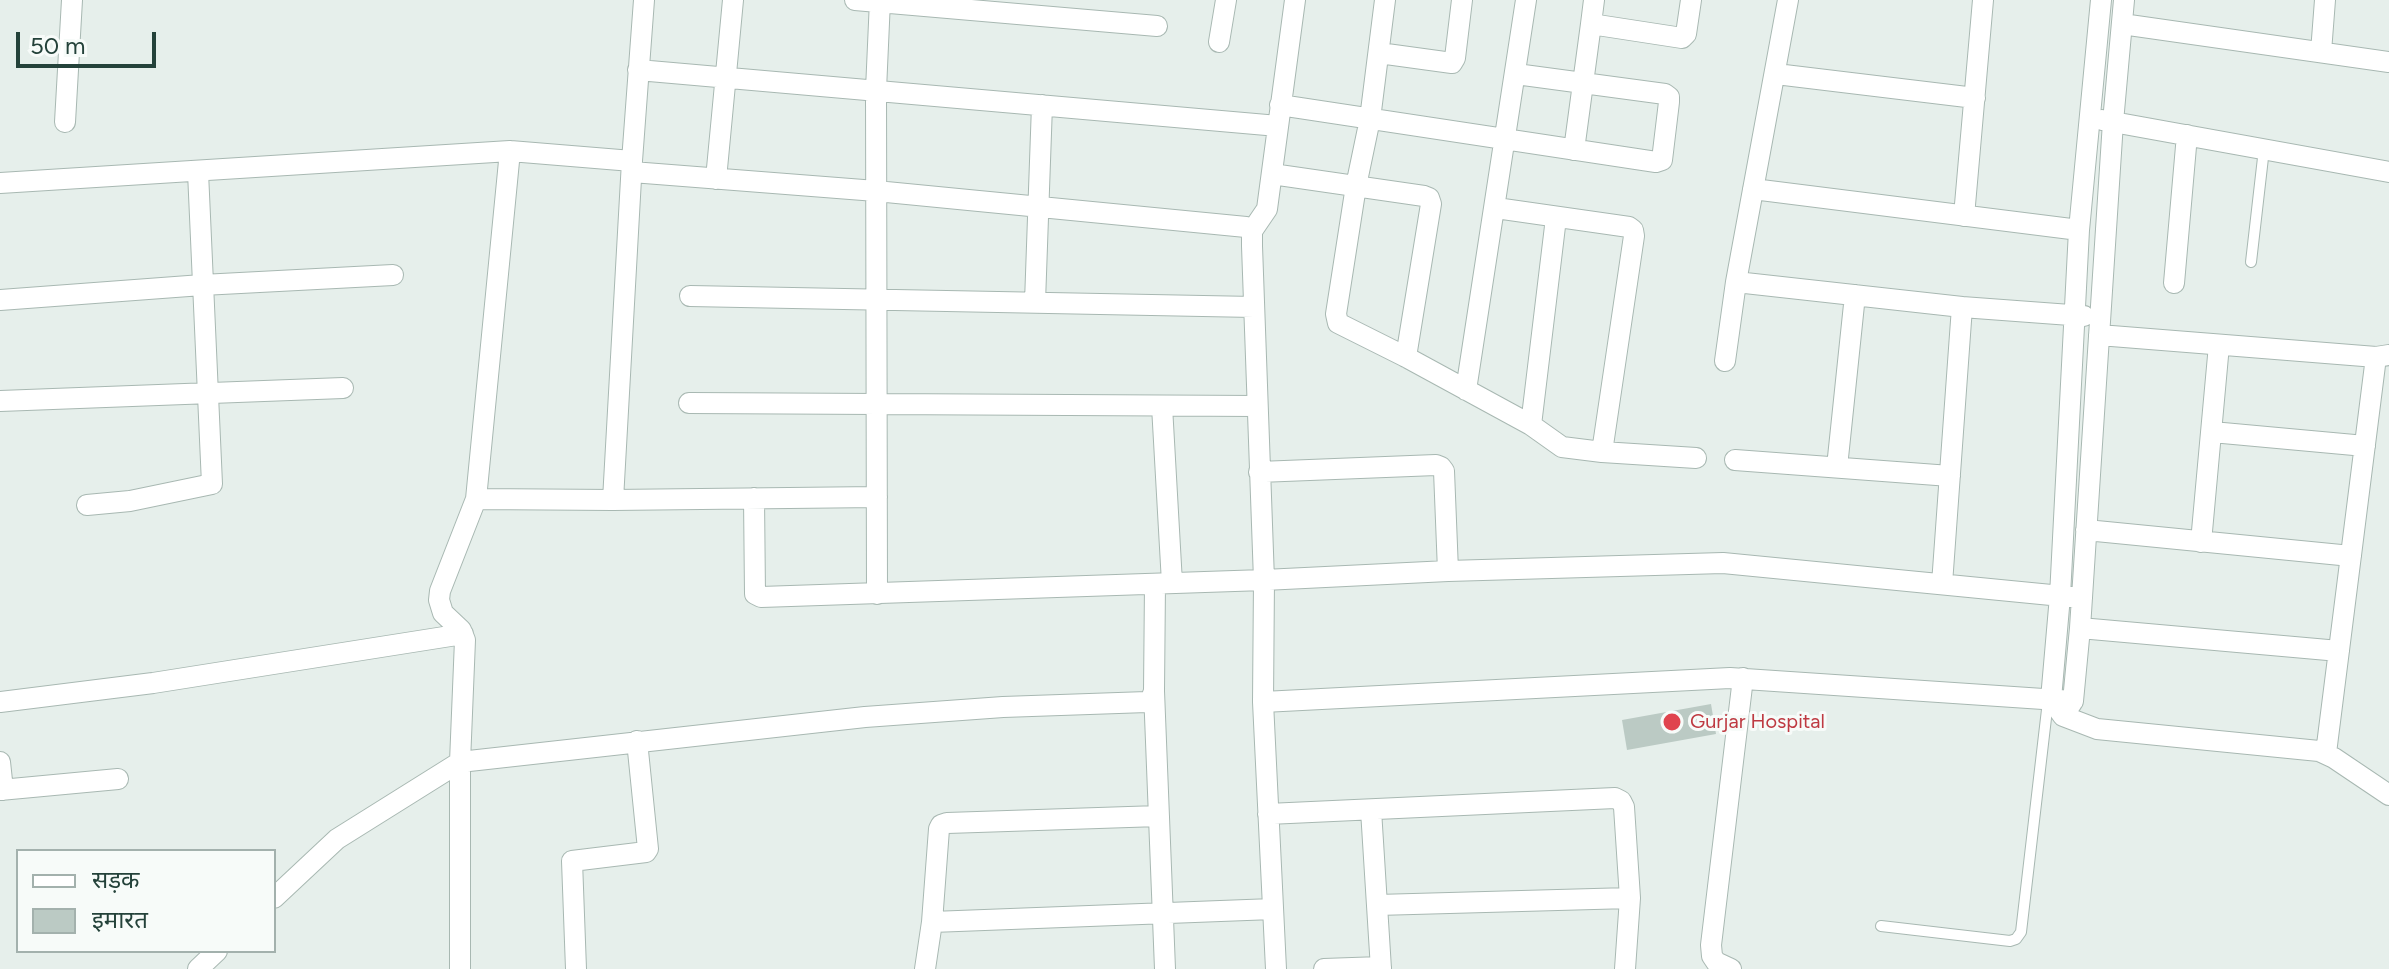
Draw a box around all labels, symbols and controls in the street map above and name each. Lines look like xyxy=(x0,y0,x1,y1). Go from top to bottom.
scale bar xyxy=(20,16,160,66)
text: 50 m xyxy=(30,31,86,60)
place label: Gurjar Hospital xyxy=(1690,710,1825,734)
marker: Gurjar Hospital xyxy=(1661,711,1683,733)
legend xyxy=(16,849,276,953)
text: सड़क xyxy=(92,865,140,894)
text: इमारत xyxy=(92,905,148,934)

